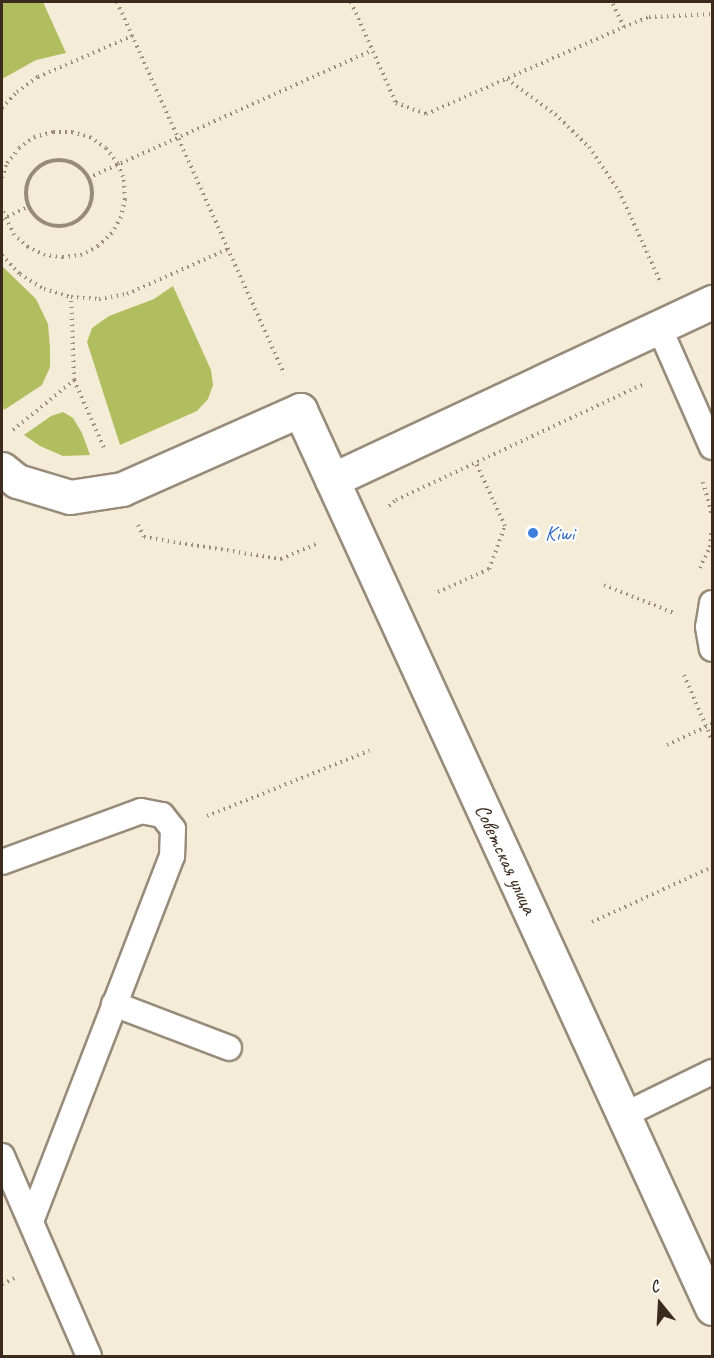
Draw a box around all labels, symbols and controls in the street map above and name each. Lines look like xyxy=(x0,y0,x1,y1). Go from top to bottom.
place label: Kiwi xyxy=(545,520,574,546)
marker: Kiwi xyxy=(526,526,540,540)
street label: Советская улица xyxy=(469,799,543,919)
north arrow xyxy=(630,1274,690,1334)
text: С xyxy=(648,1276,661,1298)

